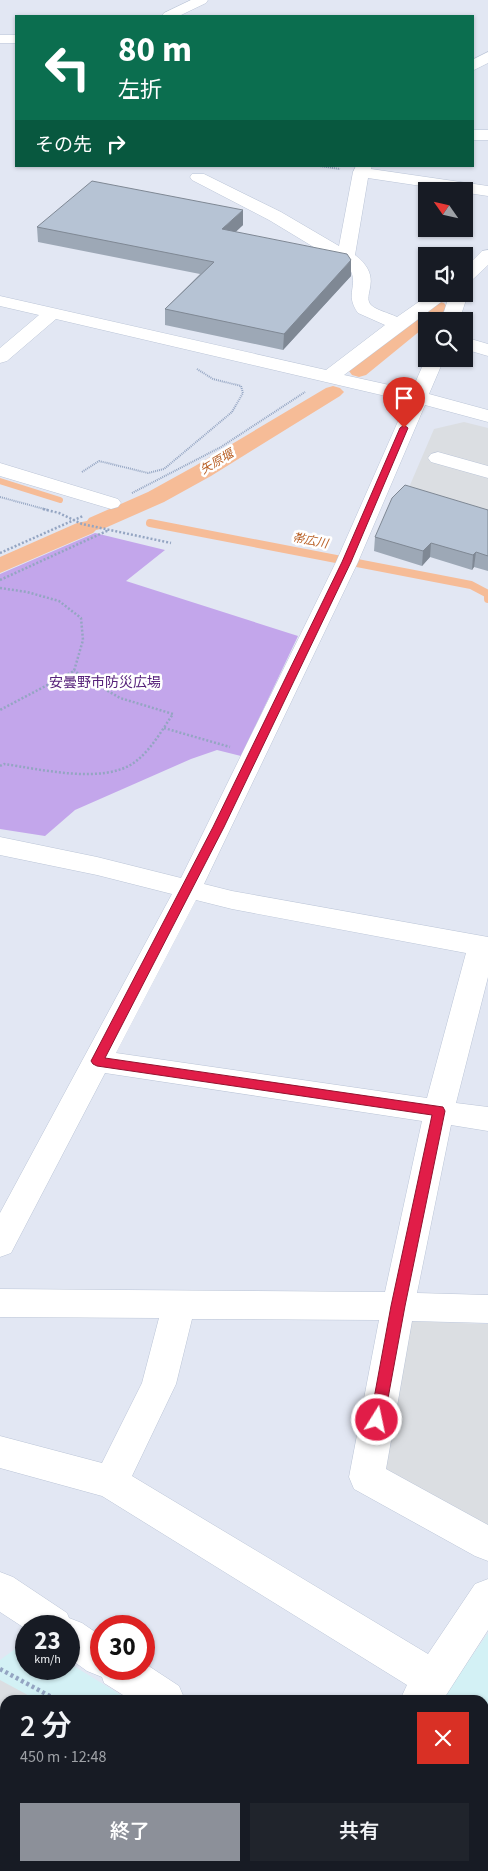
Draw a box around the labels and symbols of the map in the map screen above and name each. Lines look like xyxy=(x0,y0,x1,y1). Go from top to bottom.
north arrow xyxy=(418,182,472,238)
pin xyxy=(383,377,425,428)
water label: 矢原堰 xyxy=(197,444,239,479)
water label: 帯広川 xyxy=(291,529,331,553)
park label: 安曇野市防災広場 xyxy=(49,673,161,693)
position arrow xyxy=(350,1393,402,1445)
speed limit sign: 30 xyxy=(90,1615,155,1680)

